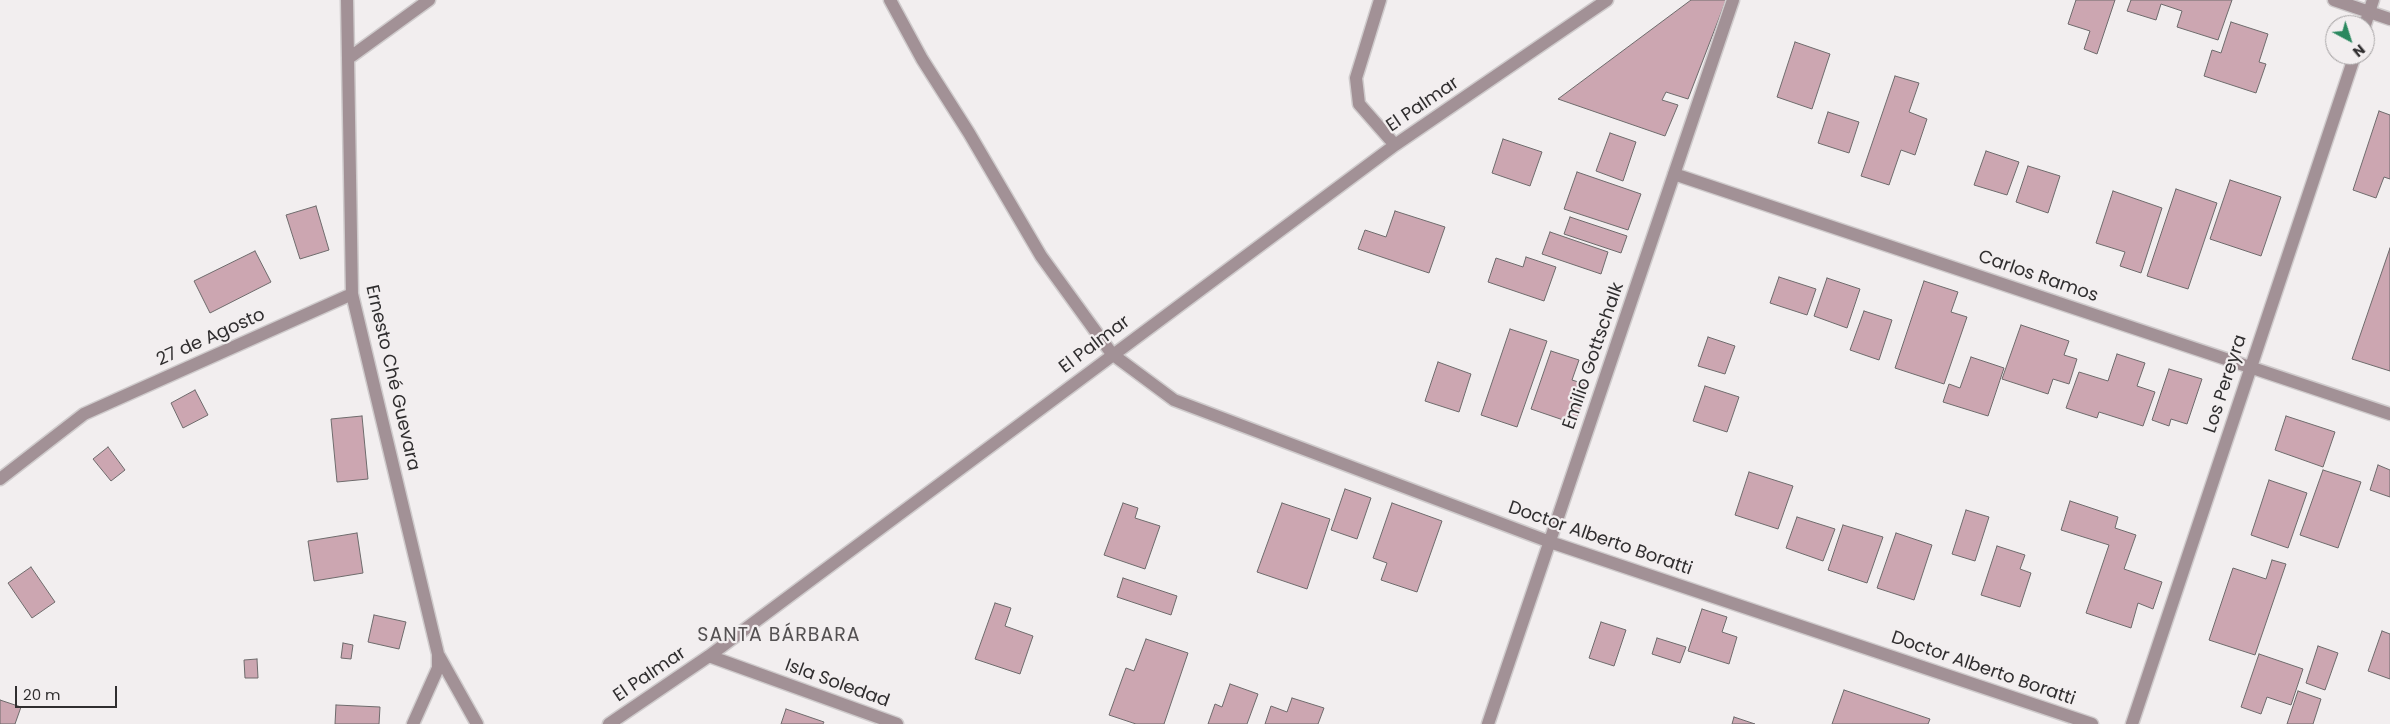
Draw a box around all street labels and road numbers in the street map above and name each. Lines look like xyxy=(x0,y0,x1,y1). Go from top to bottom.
street label: El Palmar xyxy=(1383,73,1463,137)
street label: Carlos Ramos xyxy=(1975,246,2101,308)
street label: Emilio Gottschalk xyxy=(1559,280,1629,432)
street label: Ernesto Ché Guevara xyxy=(360,283,424,473)
street label: 27 de Agosto xyxy=(153,304,269,372)
street label: El Palmar xyxy=(1055,311,1135,379)
street label: Los Pereyra xyxy=(2200,332,2252,436)
street label: Doctor Alberto Boratti xyxy=(1505,497,1695,581)
street label: Doctor Alberto Boratti xyxy=(1888,627,2078,711)
street label: El Palmar xyxy=(610,643,690,707)
street label: Isla Soledad xyxy=(782,655,892,713)

